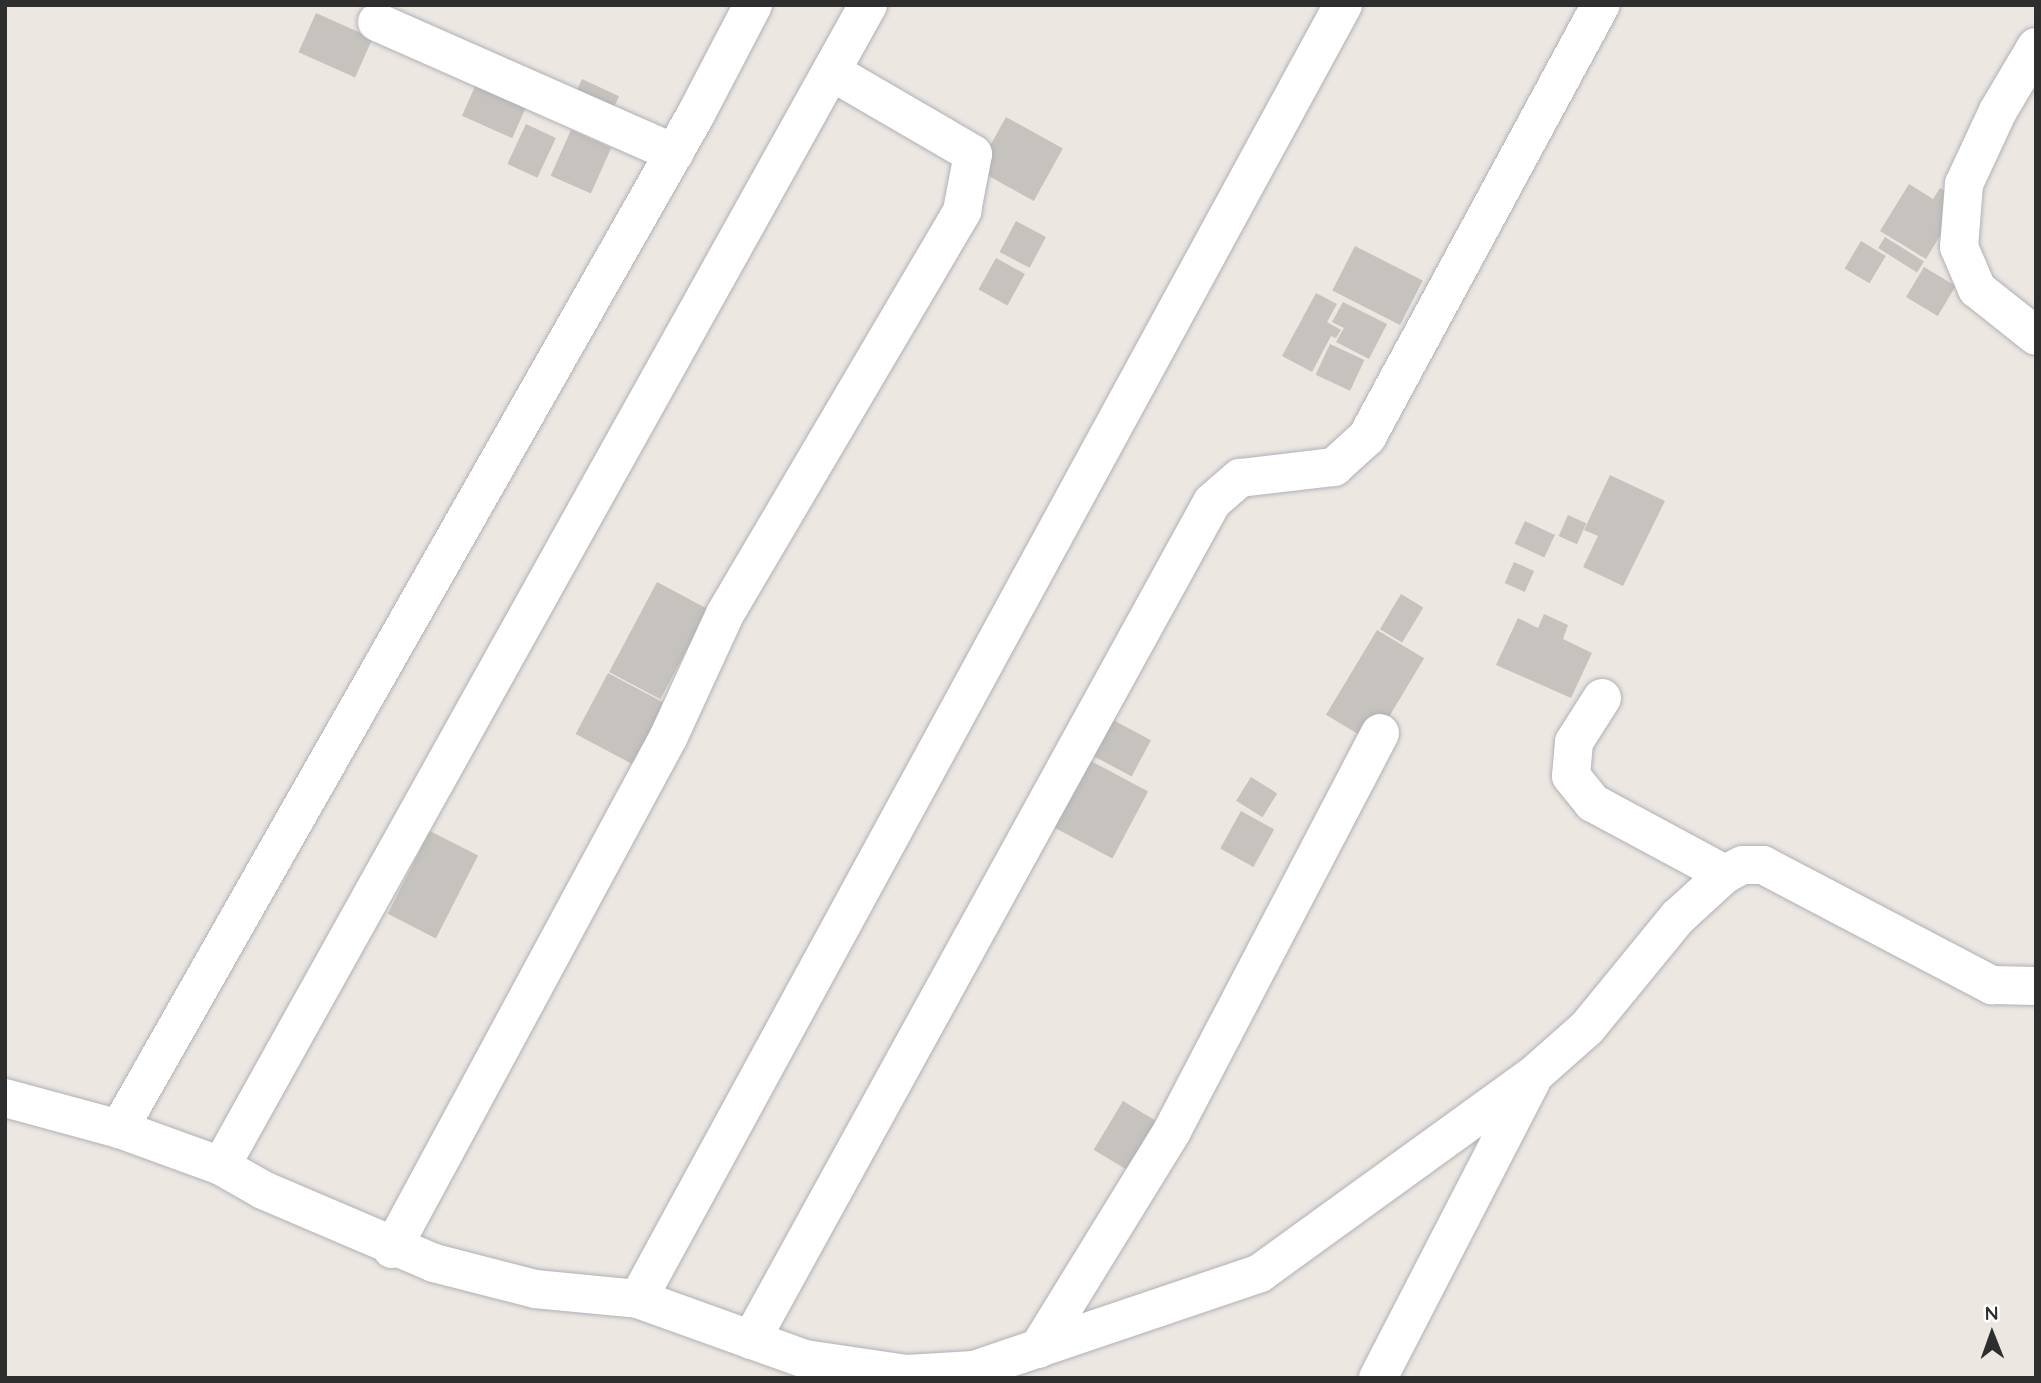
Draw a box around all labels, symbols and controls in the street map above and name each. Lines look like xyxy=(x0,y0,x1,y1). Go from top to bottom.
north arrow xyxy=(1957,1299,2027,1369)
text: N xyxy=(1984,1301,1999,1325)

